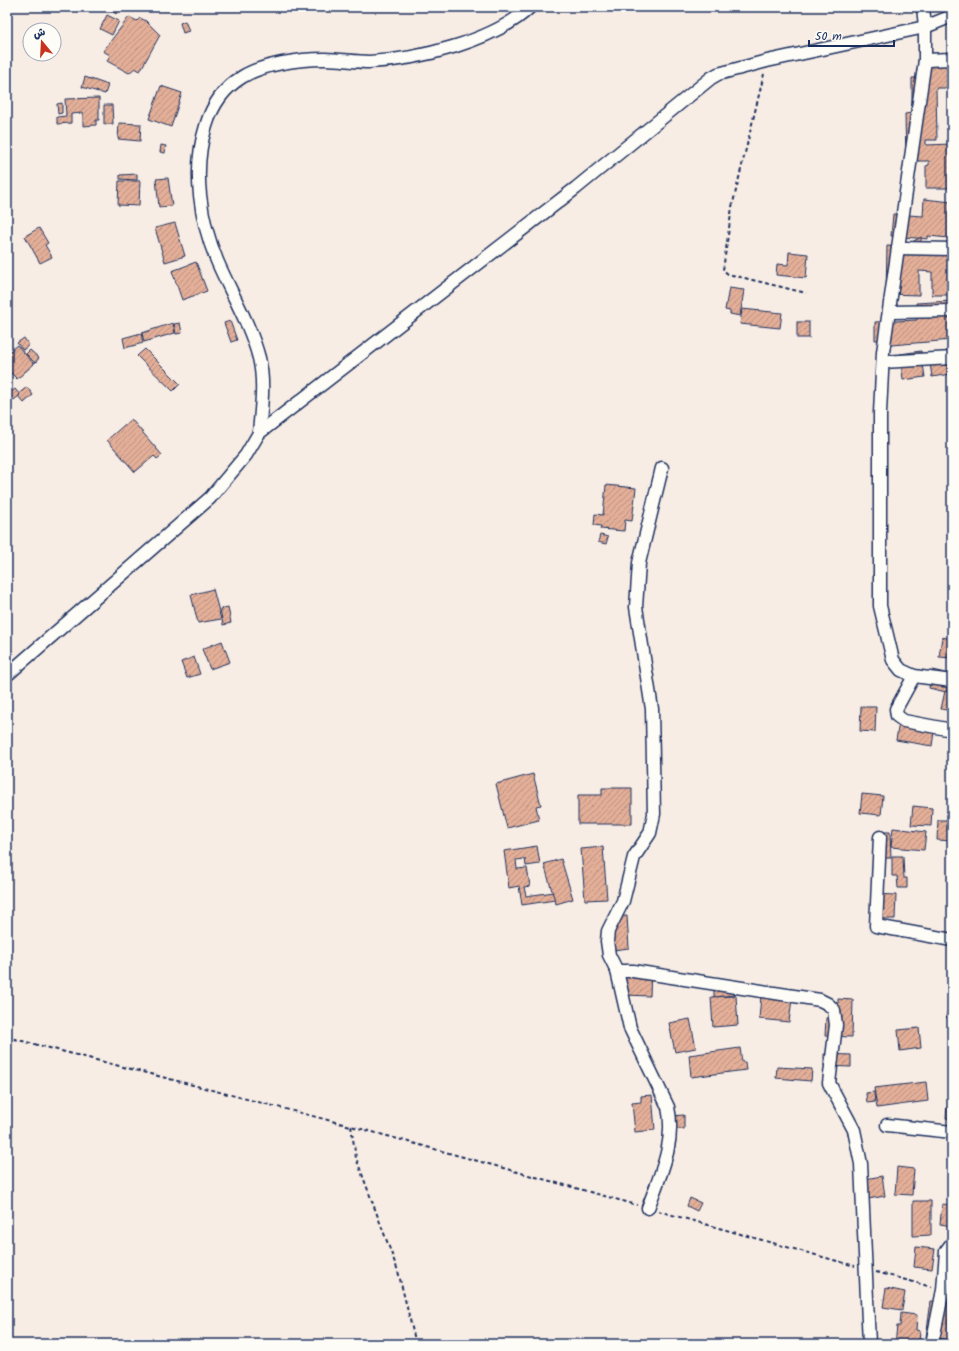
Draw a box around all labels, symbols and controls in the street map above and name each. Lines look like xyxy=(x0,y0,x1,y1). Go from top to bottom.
north arrow xyxy=(22,22,62,62)
scale bar xyxy=(809,22,894,48)
text: ش xyxy=(31,23,48,44)
text: 50 m xyxy=(815,27,842,46)

